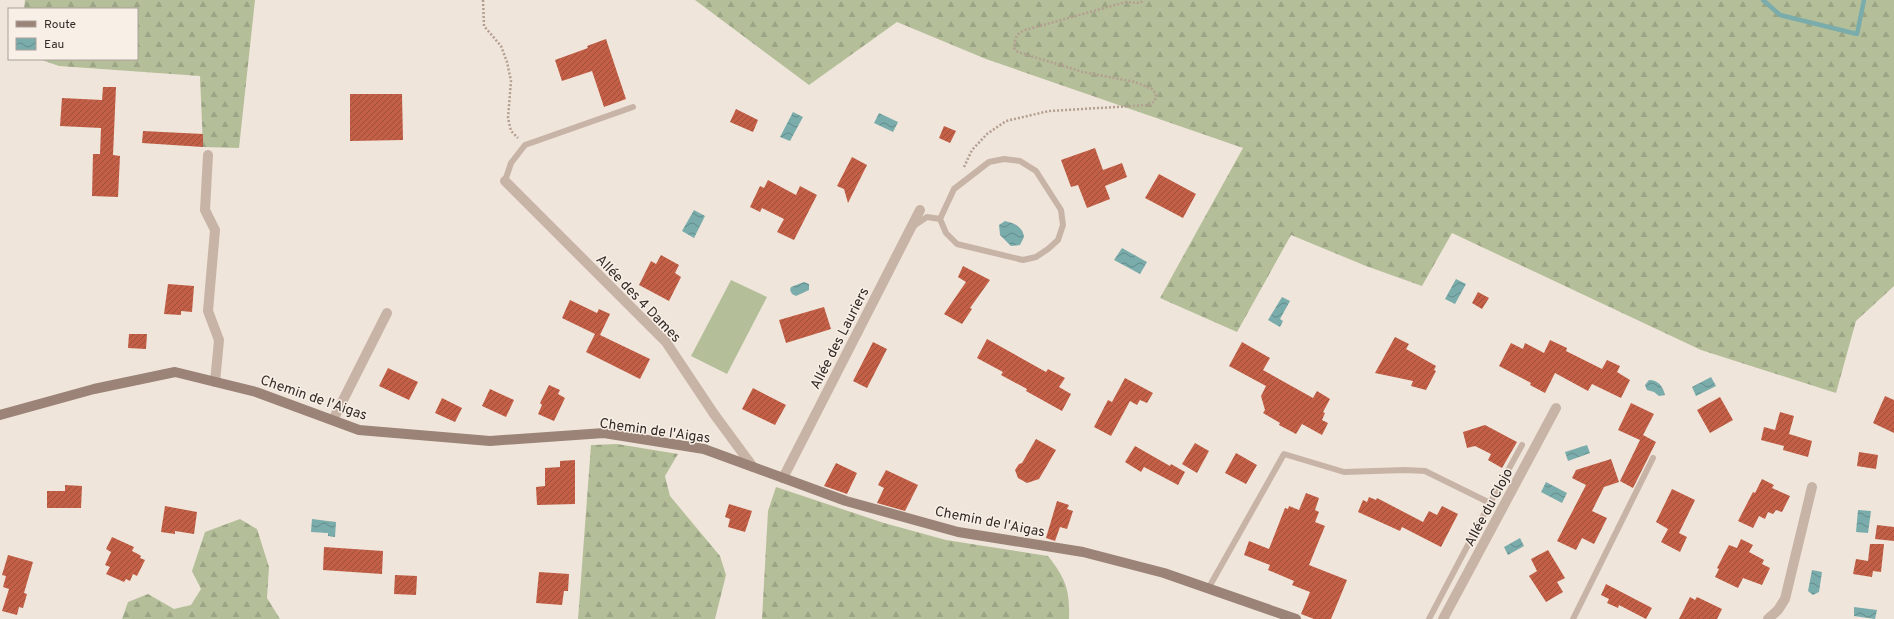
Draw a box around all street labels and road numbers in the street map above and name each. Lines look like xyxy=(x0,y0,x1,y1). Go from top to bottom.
street label: Allée des 4 Dames xyxy=(592,252,684,346)
street label: Allée des Lauriers xyxy=(807,285,873,392)
street label: Chemin de l'Aigas xyxy=(258,372,369,425)
street label: Chemin de l'Aigas xyxy=(598,415,711,448)
street label: Allée du Clojo xyxy=(1462,466,1517,550)
street label: Chemin de l'Aigas xyxy=(933,503,1046,541)

